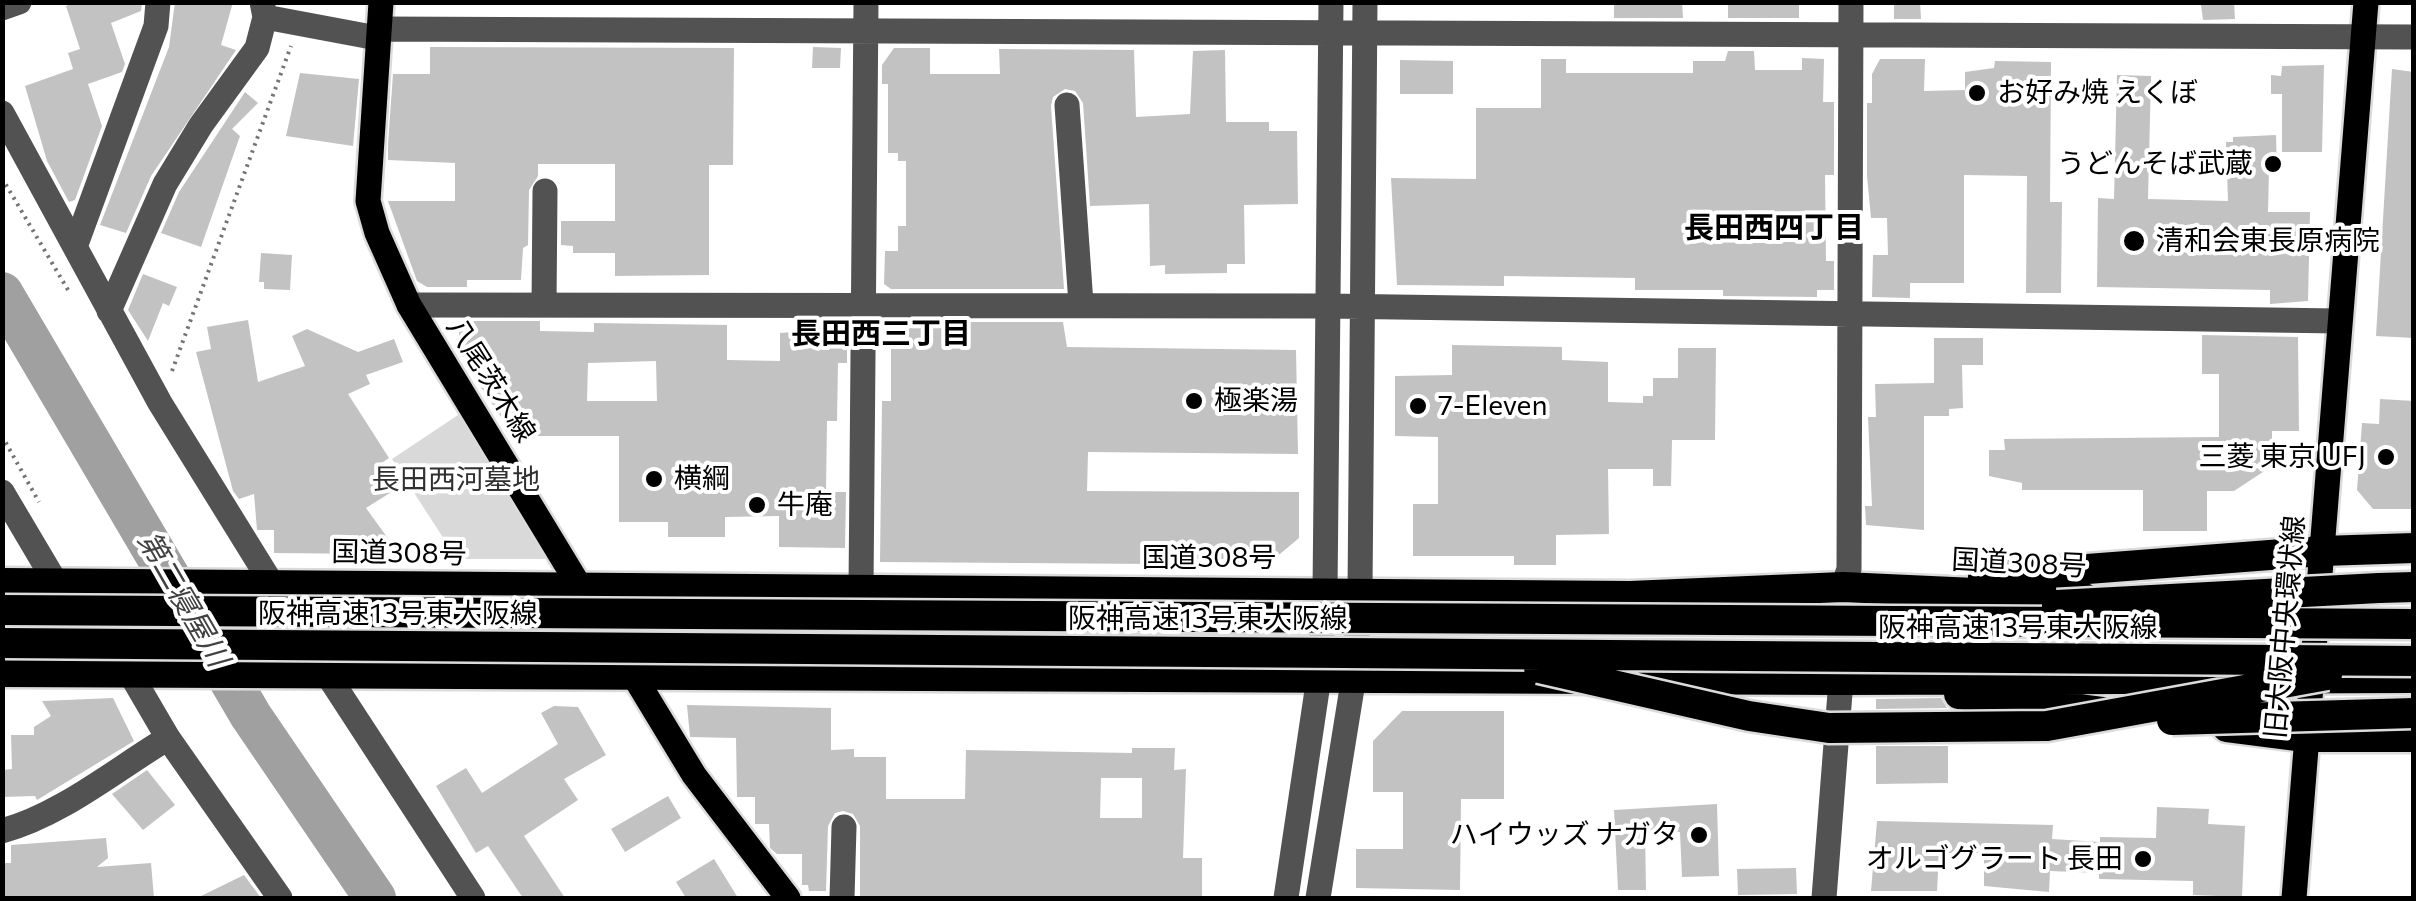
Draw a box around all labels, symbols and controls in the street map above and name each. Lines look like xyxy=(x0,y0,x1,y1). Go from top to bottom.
place label: お好み焼 えくぼ xyxy=(1997,76,2198,110)
marker: お好み焼 えくぼ xyxy=(1966,82,1988,104)
place label: うどんそば武蔵 xyxy=(2057,147,2253,181)
marker: うどんそば武蔵 xyxy=(2262,153,2284,175)
district label: 長田西四丁目 xyxy=(1684,210,1864,246)
place label: 清和会東長原病院 xyxy=(2156,224,2380,258)
marker: 清和会東長原病院 xyxy=(2121,228,2147,254)
street label: 八尾茨木線 xyxy=(440,312,542,448)
district label: 長田西三丁目 xyxy=(791,316,971,352)
place label: 極楽湯 xyxy=(1214,384,1298,418)
place label: 7-Eleven xyxy=(1438,389,1547,423)
marker: 極楽湯 xyxy=(1183,390,1205,412)
marker: 7-Eleven xyxy=(1407,395,1429,417)
place label: 三菱 東京 UFJ xyxy=(2199,440,2366,474)
marker: 三菱 東京 UFJ xyxy=(2375,446,2397,468)
place label: 横綱 xyxy=(674,462,730,496)
park label: 長田西河墓地 xyxy=(372,463,540,497)
marker: 横綱 xyxy=(643,468,665,490)
place label: 牛庵 xyxy=(777,488,833,522)
marker: 牛庵 xyxy=(746,494,768,516)
street label: 旧大阪中央環状線 xyxy=(2259,514,2311,740)
water label: 第二寝屋川 xyxy=(130,525,236,673)
street label: 国道308号 xyxy=(331,535,467,571)
street label: 国道308号 xyxy=(1141,541,1277,575)
street label: 国道308号 xyxy=(1951,543,2087,583)
street label: 阪神高速13号東大阪線 xyxy=(258,597,538,631)
street label: 阪神高速13号東大阪線 xyxy=(1068,602,1348,636)
street label: 阪神高速13号東大阪線 xyxy=(1878,611,2158,645)
place label: ハイウッズ ナガタ xyxy=(1450,818,1679,852)
marker: ハイウッズ ナガタ xyxy=(1688,824,1710,846)
place label: オルゴグラート 長田 xyxy=(1866,842,2123,876)
marker: オルゴグラート 長田 xyxy=(2132,848,2154,870)

